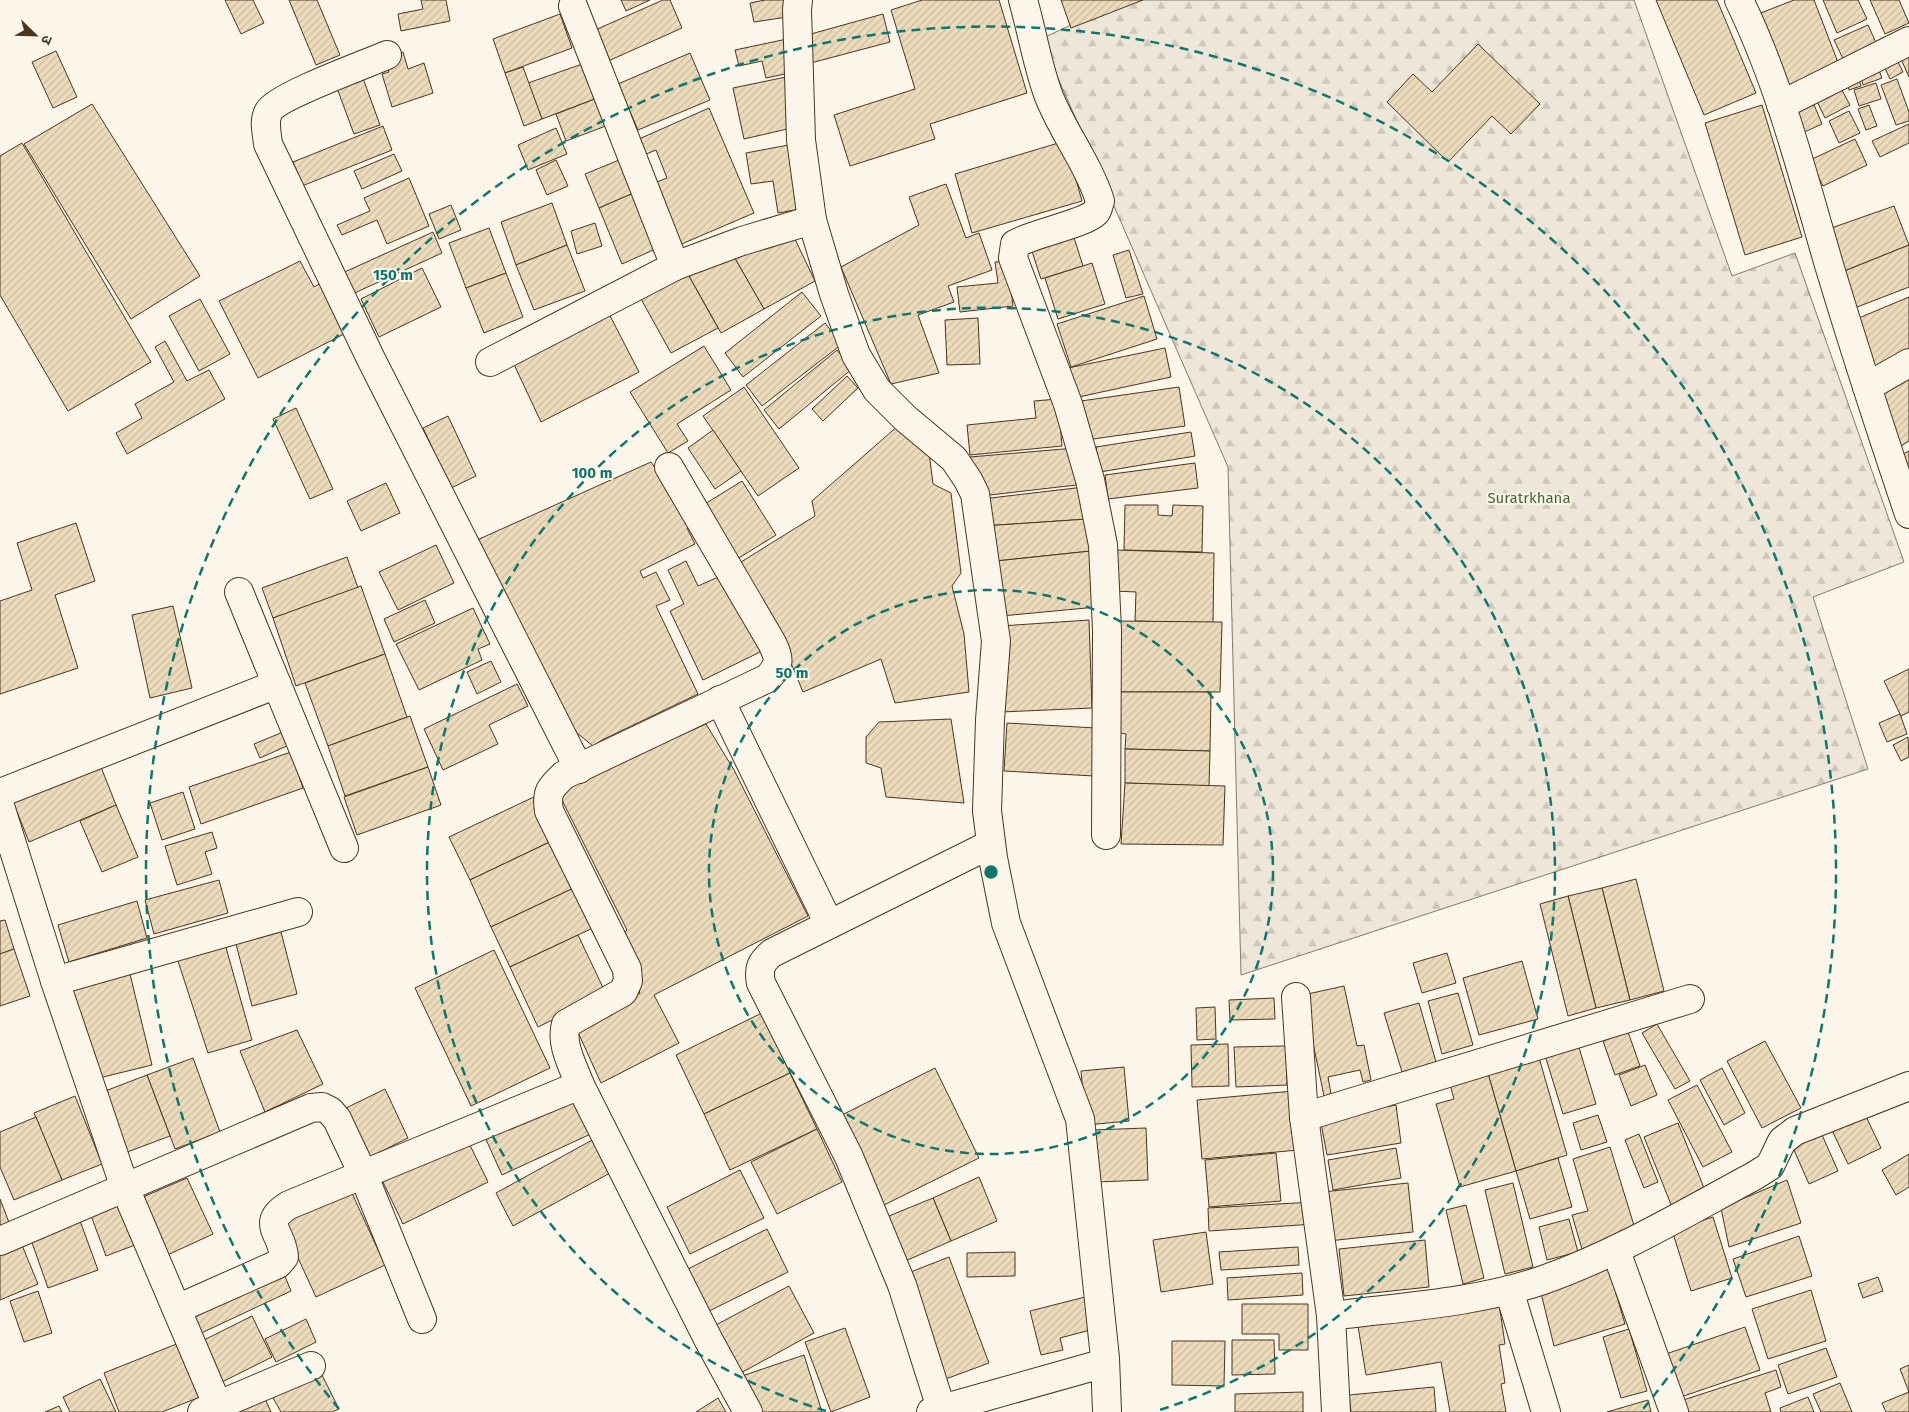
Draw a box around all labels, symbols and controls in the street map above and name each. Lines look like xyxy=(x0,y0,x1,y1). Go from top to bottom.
north arrow xyxy=(10,10,60,60)
text: उ xyxy=(37,33,56,48)
text: 150 m xyxy=(373,266,413,284)
text: 100 m xyxy=(572,464,612,482)
park label: Suratrkhana xyxy=(1487,489,1571,507)
text: 50 m xyxy=(775,664,809,682)
centre of rings xyxy=(982,863,1000,881)

